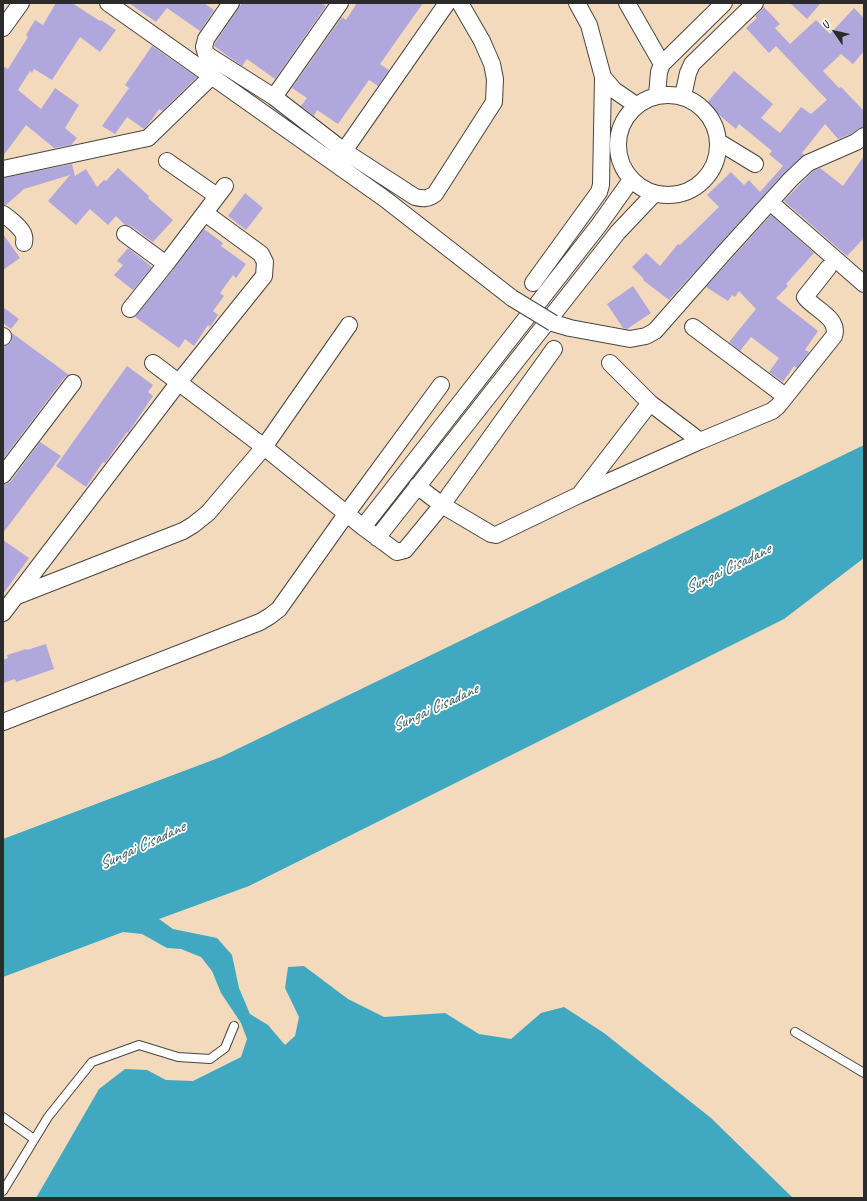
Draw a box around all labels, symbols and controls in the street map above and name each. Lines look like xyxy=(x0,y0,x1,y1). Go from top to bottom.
north arrow xyxy=(815,12,855,52)
text: U xyxy=(818,19,832,31)
water label: Sungai Cisadane xyxy=(682,540,774,598)
water label: Sungai Cisadane xyxy=(389,679,481,737)
water label: Sungai Cisadane xyxy=(96,817,188,875)

